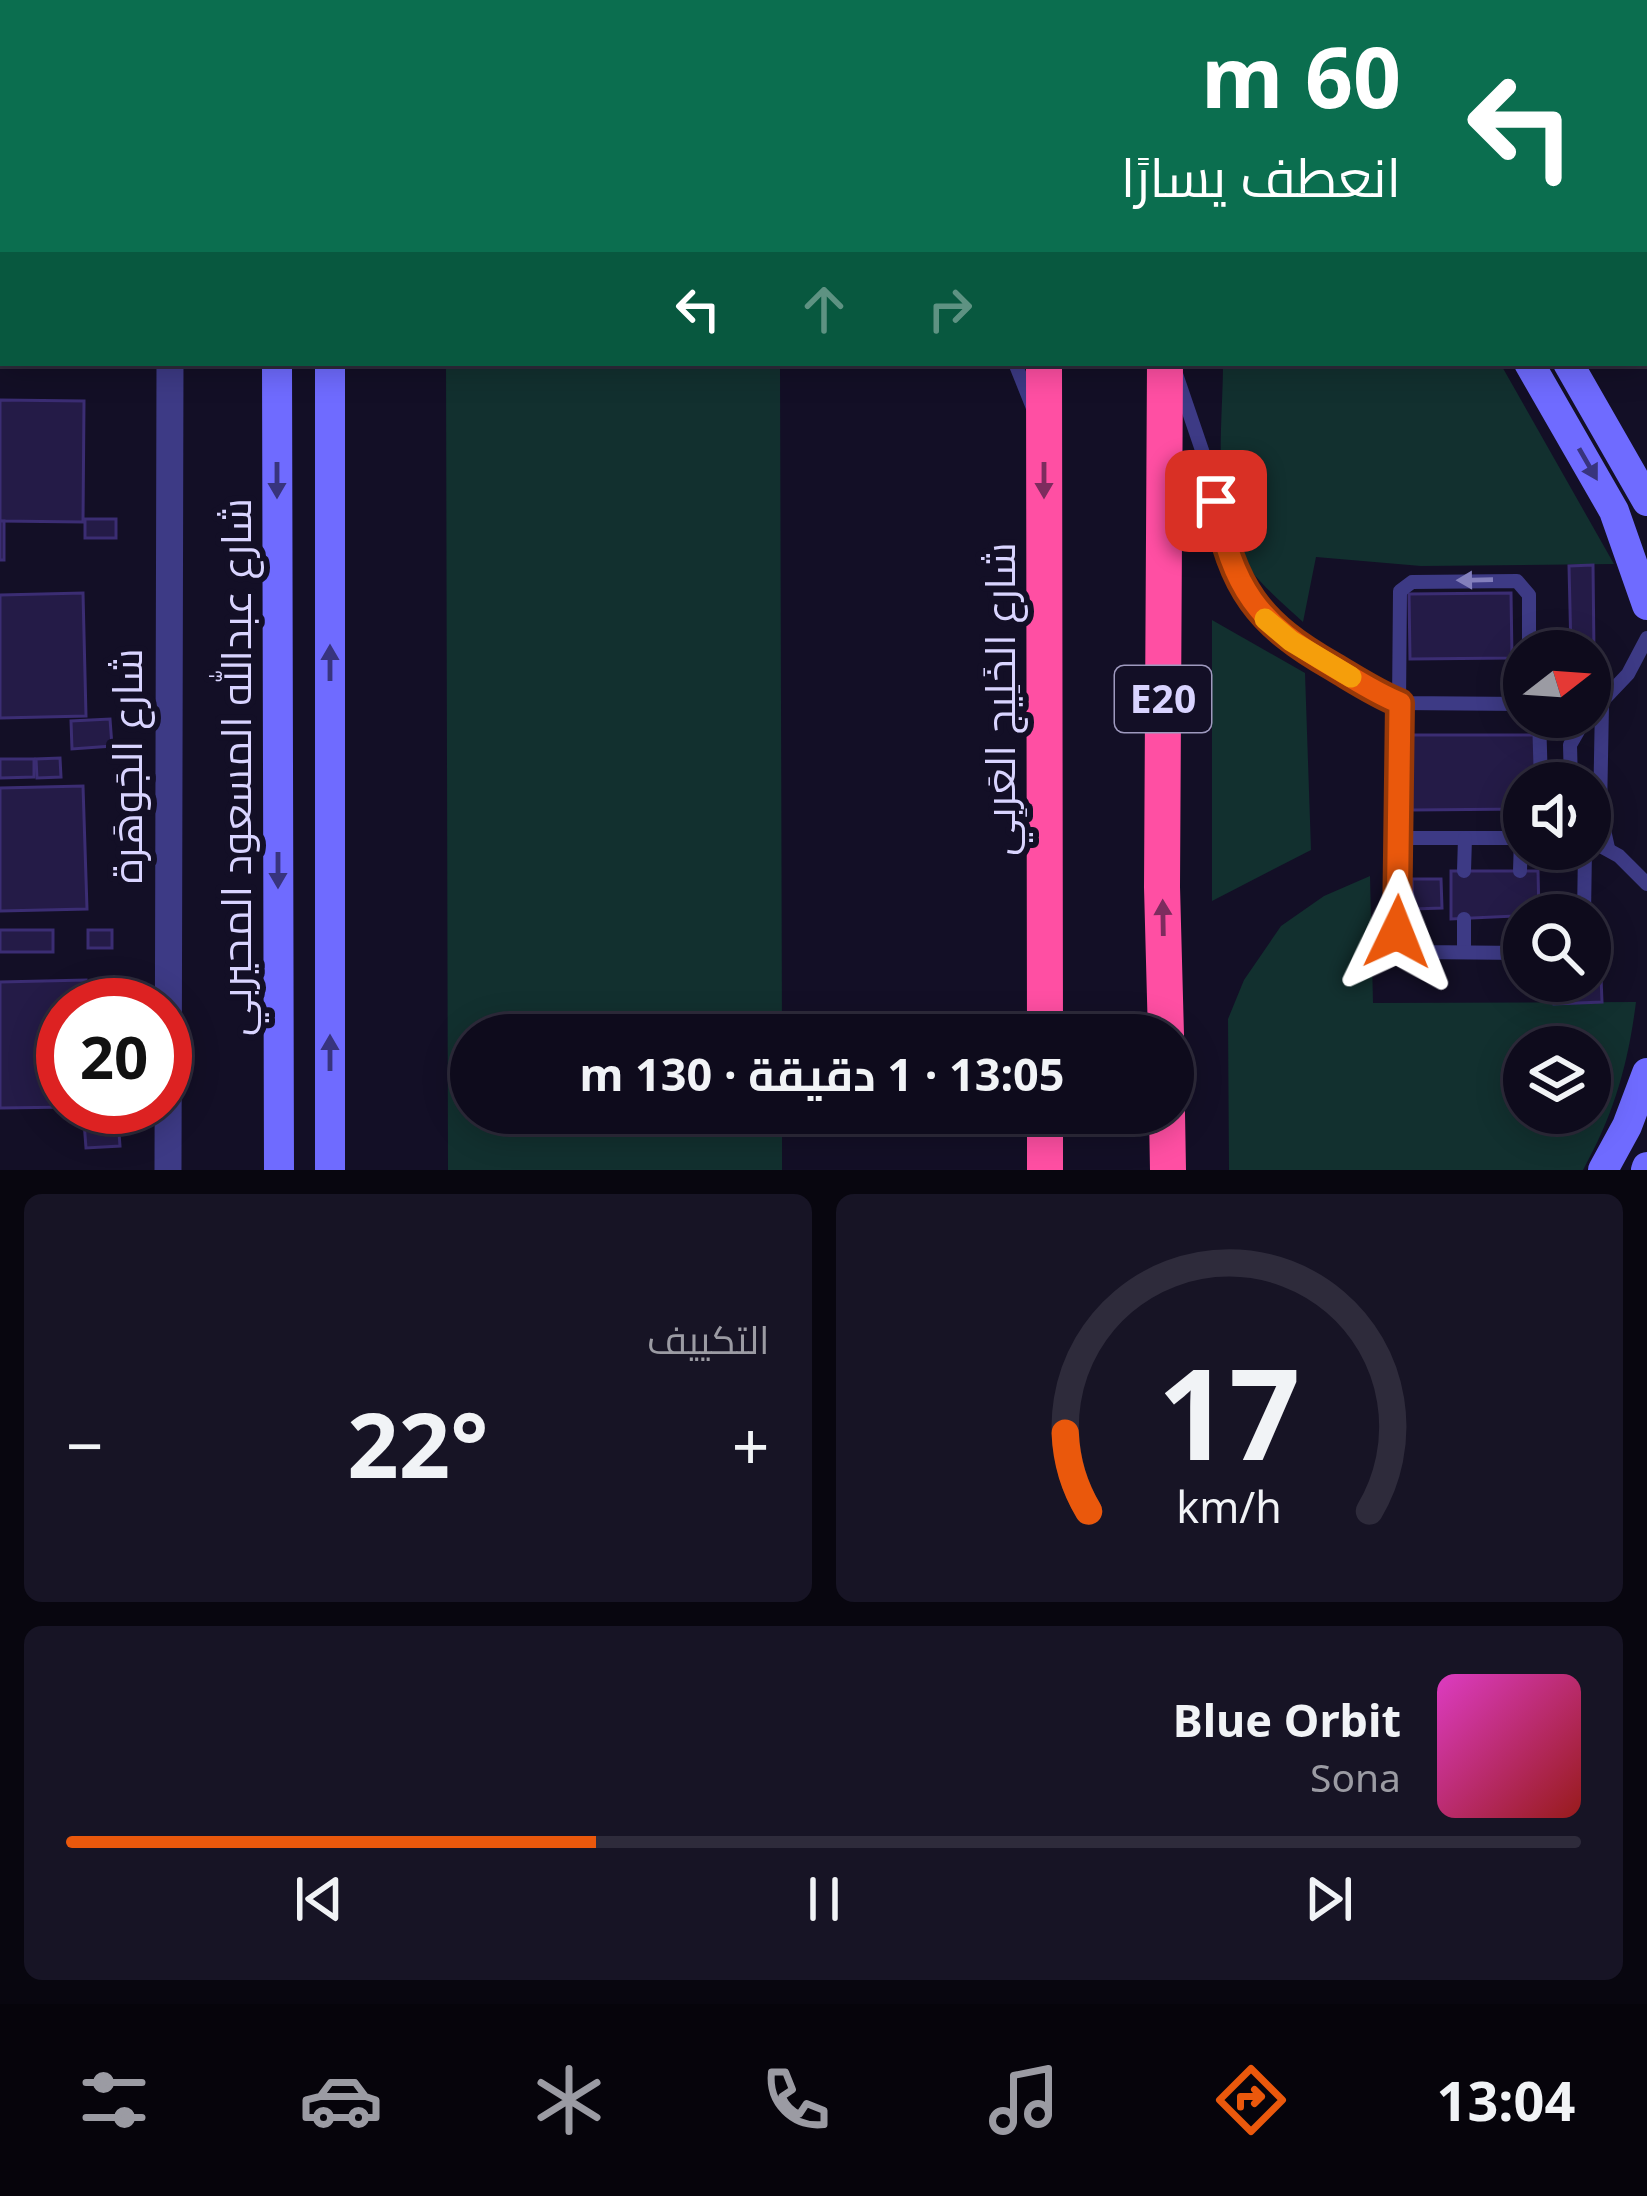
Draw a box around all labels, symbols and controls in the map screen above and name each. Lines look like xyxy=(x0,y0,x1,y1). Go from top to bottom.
text: 60 m xyxy=(1201,18,1401,133)
icon: left xyxy=(1443,48,1599,204)
text: انعطف يسارًا xyxy=(1121,139,1401,213)
icon: left xyxy=(665,276,731,342)
icon: ahead xyxy=(791,276,857,342)
icon: right xyxy=(917,276,983,342)
one-way arrow xyxy=(1577,447,1598,481)
pin xyxy=(1165,450,1267,552)
one-way arrow xyxy=(267,462,287,500)
one-way arrow xyxy=(1034,462,1054,500)
icon: arrive xyxy=(1183,468,1249,534)
street label: شارع عبدالله المسعود المحيربي xyxy=(206,498,269,1036)
street label: شارع الخَلِيج العَربِي xyxy=(970,542,1033,856)
one-way arrow xyxy=(1455,571,1493,590)
north arrow xyxy=(1503,630,1611,738)
map controls xyxy=(1503,630,1611,1134)
one-way arrow xyxy=(320,643,340,681)
street label: شارع الجَوهَرة xyxy=(97,648,155,884)
road number: E20 xyxy=(1115,666,1211,732)
button: sound xyxy=(1503,762,1611,870)
one-way arrow xyxy=(268,852,288,890)
position arrow xyxy=(1334,869,1460,995)
button: search xyxy=(1503,894,1611,1002)
one-way arrow xyxy=(1153,898,1172,936)
speed limit sign: 20 xyxy=(36,978,192,1134)
button: layers xyxy=(1503,1026,1611,1134)
one-way arrow xyxy=(320,1033,340,1071)
text: 13:05 · 1 دقيقة · 130 m xyxy=(579,1043,1065,1104)
text: التكييف xyxy=(647,1312,770,1365)
text: 17 xyxy=(1158,1327,1301,1497)
text: 22° xyxy=(347,1382,488,1504)
text: − xyxy=(66,1399,104,1489)
text: + xyxy=(732,1399,770,1489)
text: km/h xyxy=(1177,1477,1282,1536)
text: Blue Orbit xyxy=(1173,1689,1401,1750)
text: Sona xyxy=(1310,1750,1401,1803)
icon: previous xyxy=(286,1866,352,1932)
icon: pause xyxy=(791,1866,857,1932)
icon: next xyxy=(1296,1866,1362,1932)
icon: filters xyxy=(72,2058,156,2142)
icon: car xyxy=(299,2058,383,2142)
icon: climate xyxy=(527,2058,611,2142)
icon: phone xyxy=(754,2058,838,2142)
icon: music xyxy=(982,2058,1066,2142)
icon: directions xyxy=(1209,2058,1293,2142)
text: 13:04 xyxy=(1437,2063,1575,2137)

